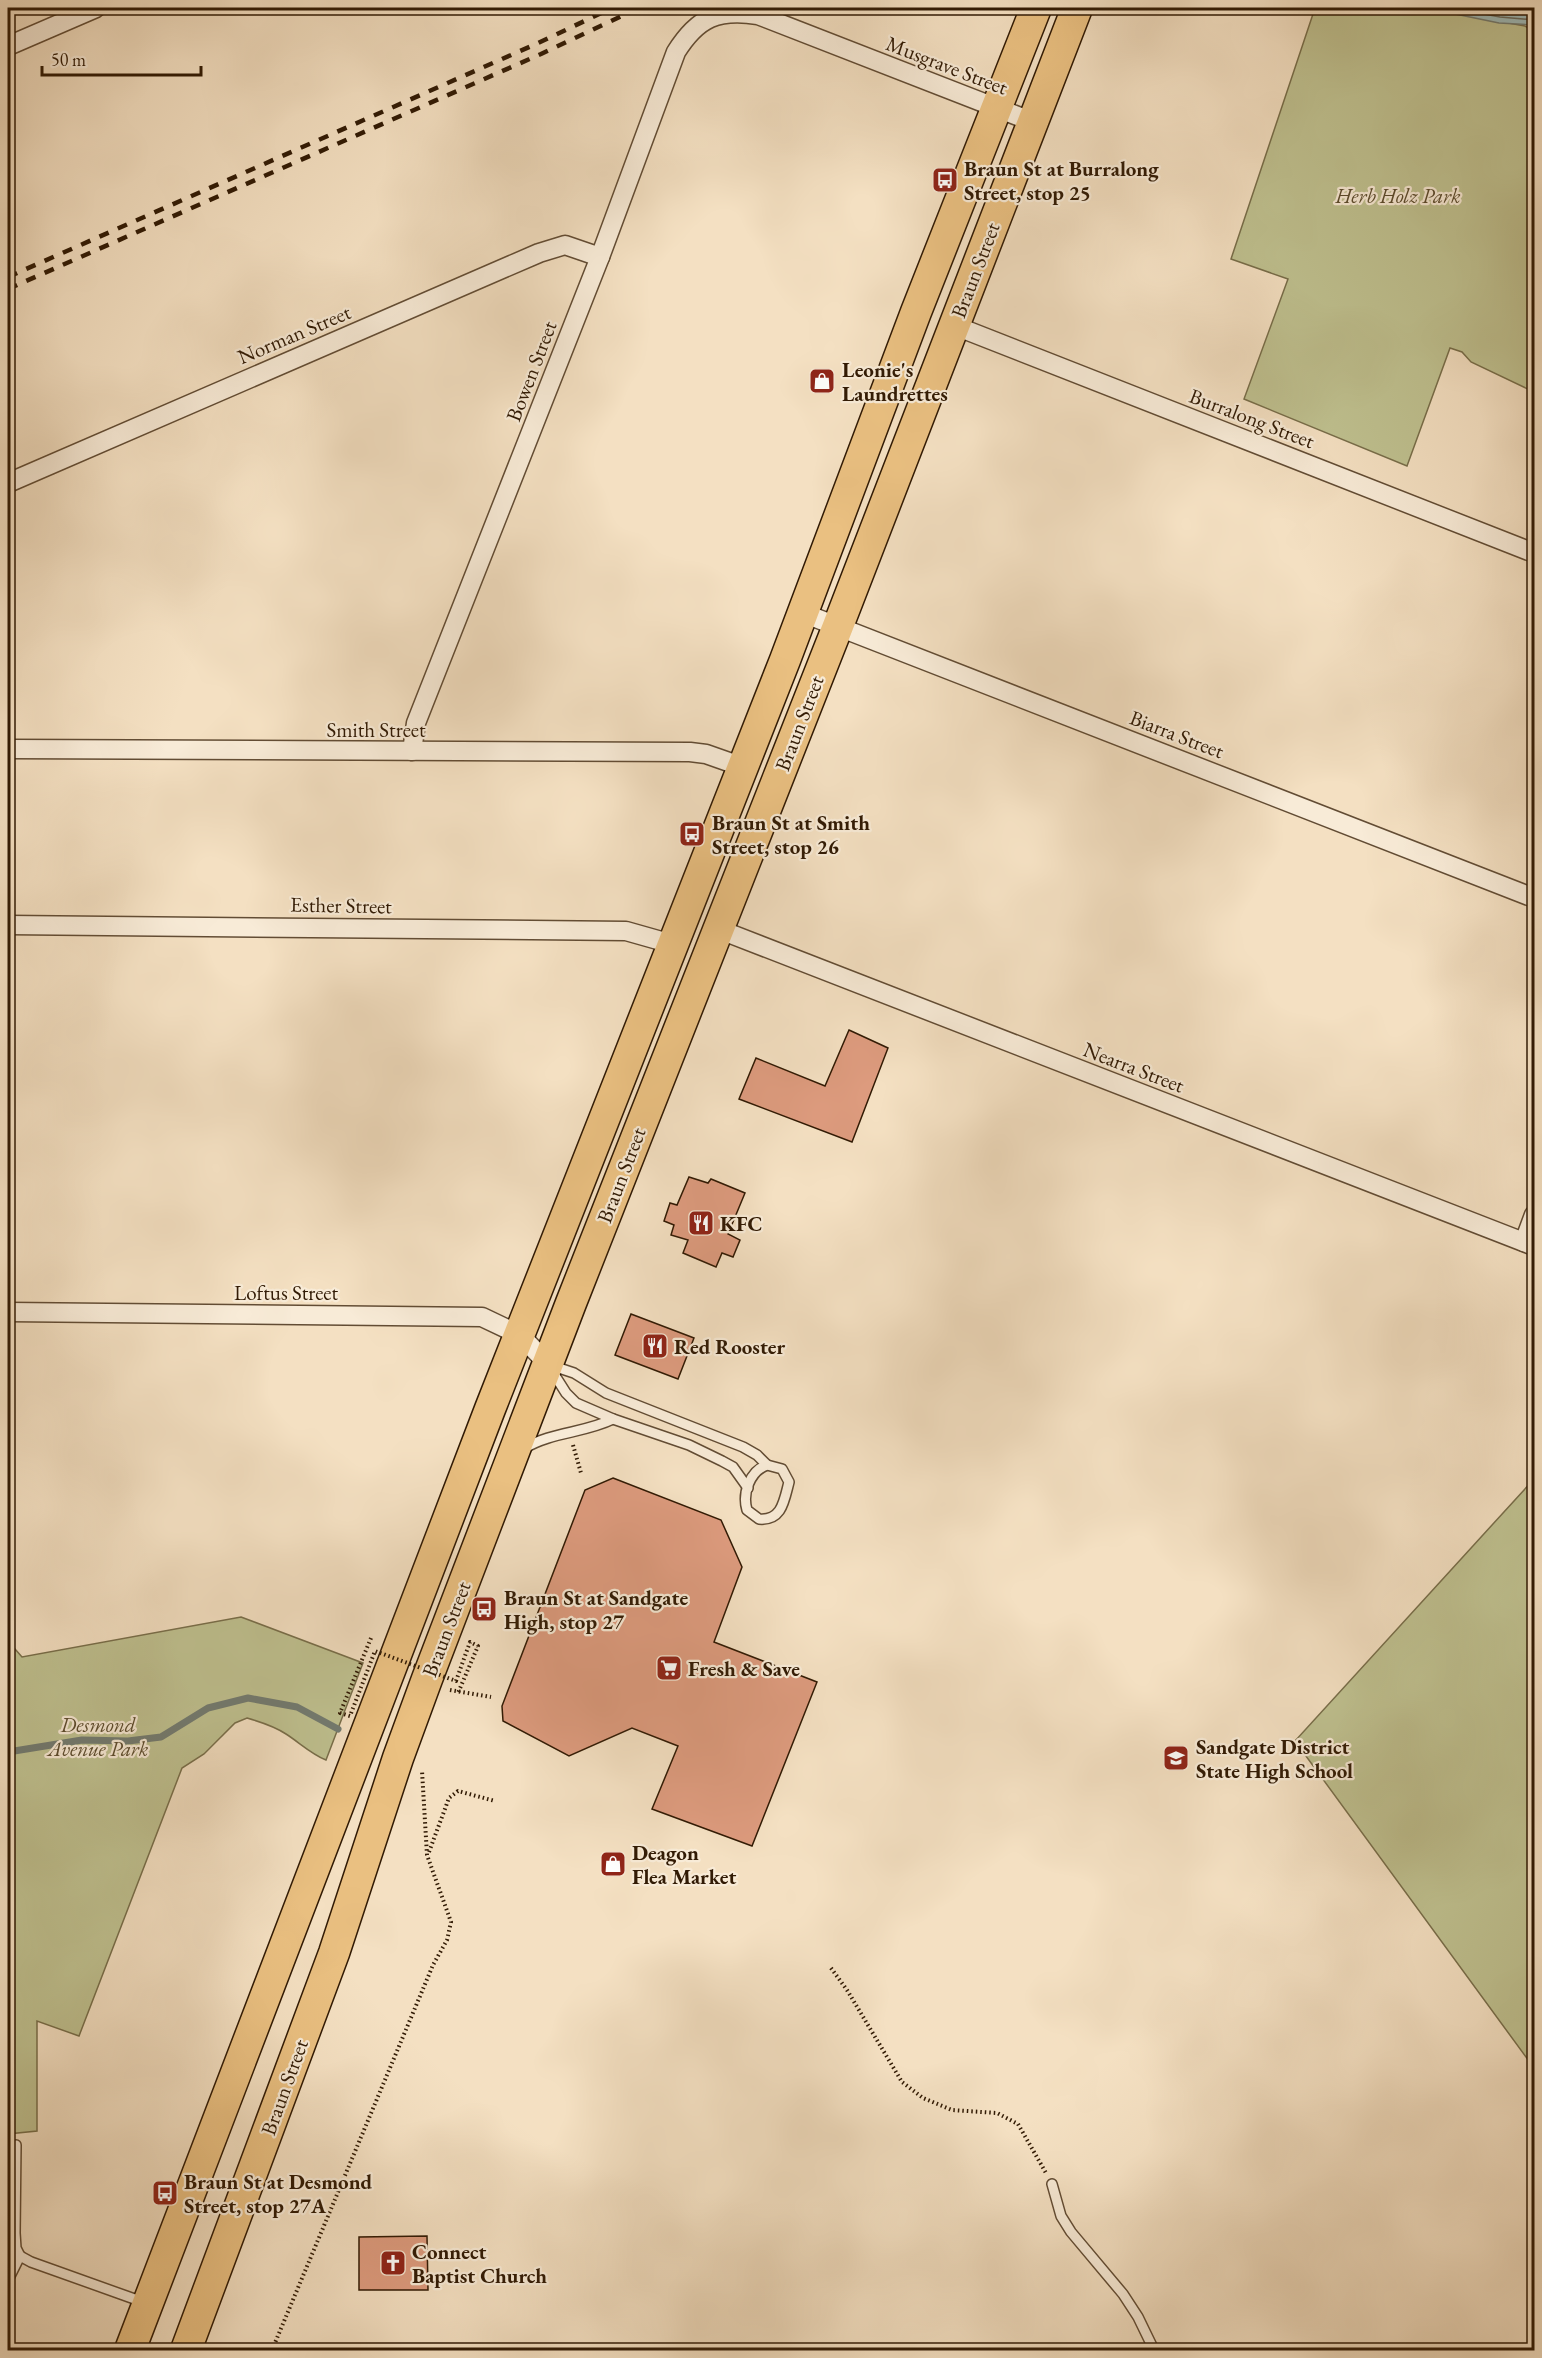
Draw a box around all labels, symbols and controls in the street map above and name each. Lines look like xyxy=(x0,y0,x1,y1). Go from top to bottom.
street label: Musgrave Street xyxy=(882,29,1012,101)
scale bar xyxy=(42,39,201,77)
text: 50 m xyxy=(51,48,86,71)
place label: Braun St at Burralong Street, stop 25 xyxy=(964,155,1159,206)
bus stop icon: Braun St at Burralong Street, stop 25 xyxy=(930,165,960,195)
park label: Herb Holz Park xyxy=(1335,182,1461,209)
street label: Braun Street xyxy=(944,218,1006,322)
street label: Norman Street xyxy=(233,298,355,370)
street label: Bowen Street xyxy=(499,316,563,425)
place label: Leonie's Laundrettes xyxy=(842,356,948,407)
shop icon: Leonie's Laundrettes xyxy=(807,366,837,396)
street label: Burralong Street xyxy=(1186,382,1319,454)
street label: Braun Street xyxy=(768,671,830,775)
street label: Biarra Street xyxy=(1126,704,1228,764)
street label: Smith Street xyxy=(327,716,426,743)
place label: Braun St at Smith Street, stop 26 xyxy=(712,809,870,860)
bus stop icon: Braun St at Smith Street, stop 26 xyxy=(677,819,707,849)
street label: Esther Street xyxy=(290,891,392,919)
street label: Nearra Street xyxy=(1080,1035,1189,1099)
street label: Braun Street xyxy=(590,1123,652,1227)
restaurant icon: KFC xyxy=(686,1208,716,1238)
place label: KFC xyxy=(720,1210,762,1237)
street label: Loftus Street xyxy=(234,1279,338,1306)
restaurant icon: Red Rooster xyxy=(640,1331,670,1361)
place label: Red Rooster xyxy=(674,1333,786,1360)
street label: Braun Street xyxy=(415,1577,477,1681)
place label: Braun St at Sandgate High, stop 27 xyxy=(504,1584,688,1635)
bus stop icon: Braun St at Sandgate High, stop 27 xyxy=(469,1594,499,1624)
supermarket icon: Fresh & Save xyxy=(654,1653,684,1683)
place label: Fresh & Save xyxy=(688,1655,800,1682)
park label: Desmond Avenue Park xyxy=(46,1711,149,1762)
place label: Sandgate District State High School xyxy=(1196,1733,1353,1784)
school or university icon: Sandgate District State High School xyxy=(1161,1743,1191,1773)
place label: Deagon Flea Market xyxy=(632,1839,737,1890)
shop icon: Deagon Flea Market xyxy=(598,1849,628,1879)
street label: Braun Street xyxy=(254,2035,314,2139)
place label: Braun St at Desmond Street, stop 27A xyxy=(184,2168,373,2219)
bus stop icon: Braun St at Desmond Street, stop 27A xyxy=(150,2178,180,2208)
place label: Connect Baptist Church xyxy=(412,2238,547,2289)
church icon: Connect Baptist Church xyxy=(378,2248,408,2278)

